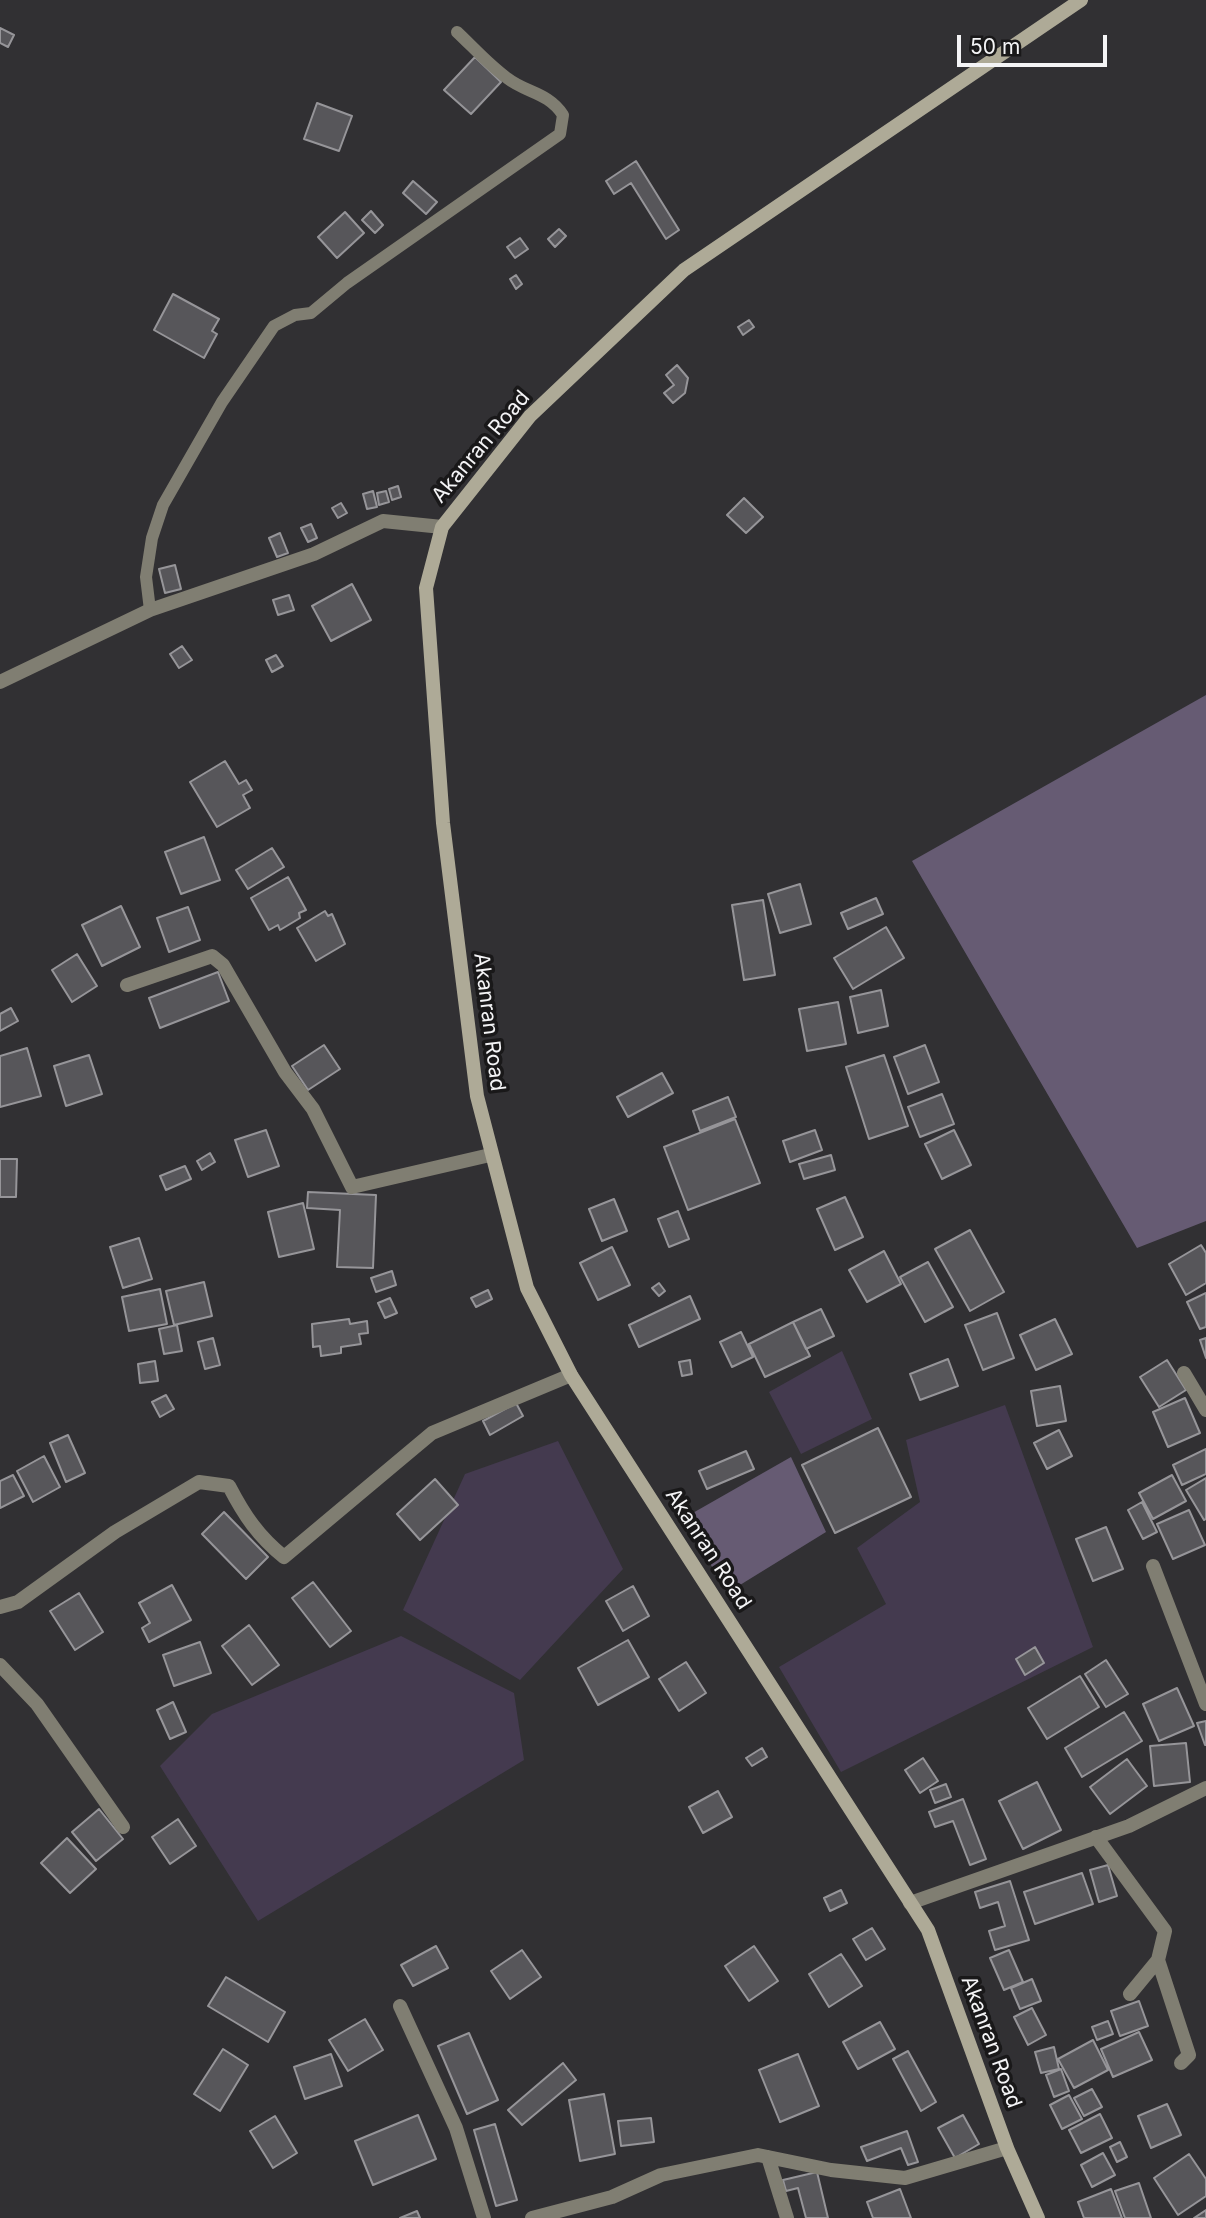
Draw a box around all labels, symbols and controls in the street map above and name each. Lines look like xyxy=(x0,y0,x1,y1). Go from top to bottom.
scale bar xyxy=(961,21,1112,65)
text: 50 m xyxy=(970,34,1020,59)
street label: Akanran Road xyxy=(427,386,535,508)
street label: Akanran Road xyxy=(468,952,510,1092)
street label: Akanran Road xyxy=(660,1484,756,1614)
street label: Akanran Road xyxy=(955,1972,1027,2112)

